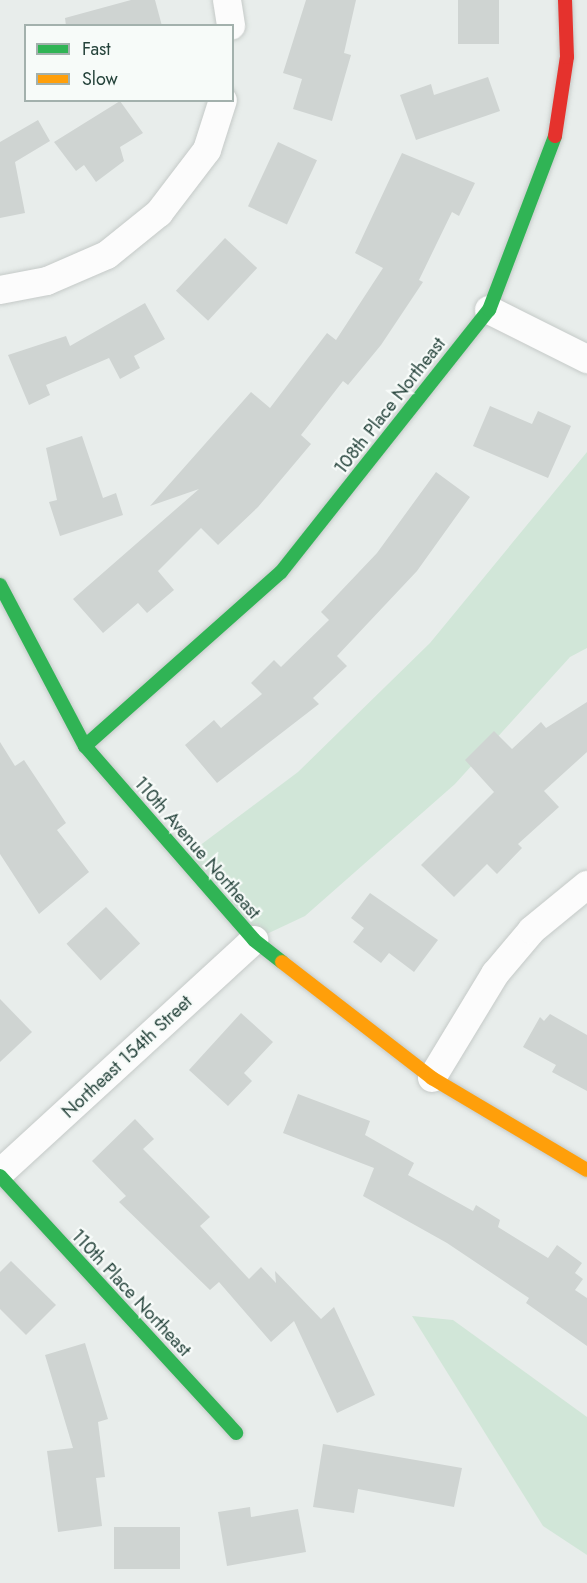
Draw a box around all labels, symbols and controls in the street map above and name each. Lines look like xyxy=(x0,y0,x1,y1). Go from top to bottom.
legend xyxy=(24,24,234,102)
text: Fast xyxy=(82,36,111,62)
text: Slow xyxy=(82,66,118,92)
street label: 108th Place Northeast xyxy=(330,334,450,478)
street label: 110th Avenue Northeast xyxy=(130,773,264,923)
street label: Northeast 154th Street xyxy=(58,991,196,1123)
street label: 110th Place Northeast xyxy=(67,1225,195,1361)

